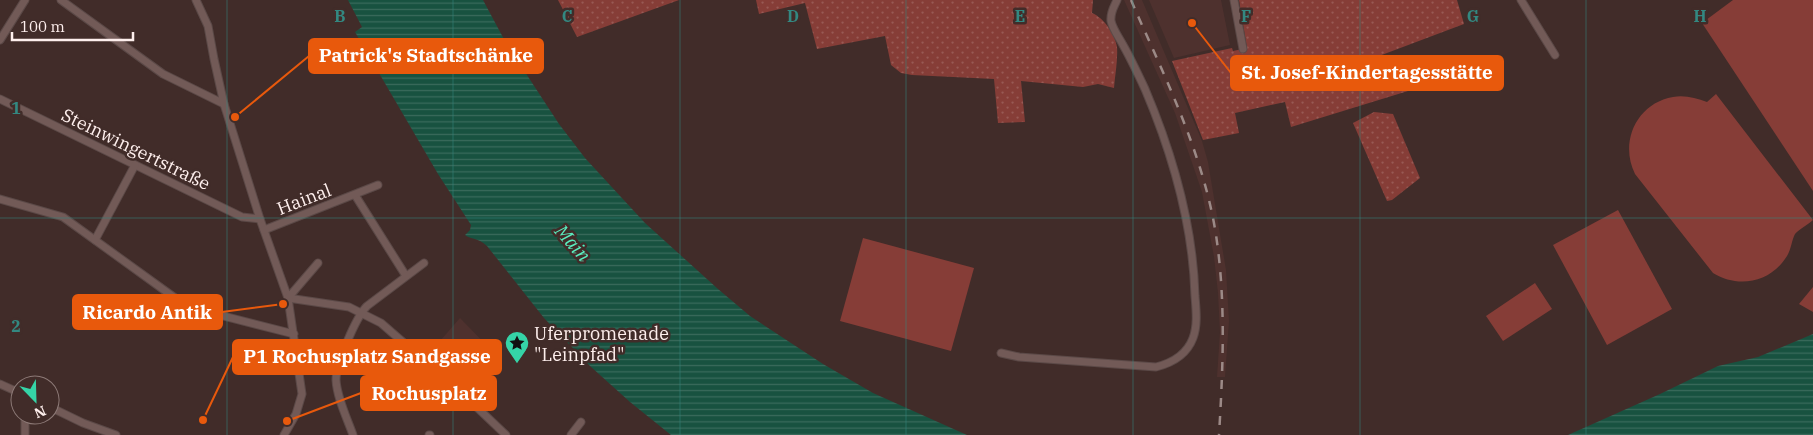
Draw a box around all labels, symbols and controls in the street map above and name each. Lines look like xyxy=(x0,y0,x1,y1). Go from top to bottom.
text: B xyxy=(334,6,346,26)
text: C xyxy=(562,6,572,26)
text: D xyxy=(787,6,799,26)
text: E xyxy=(1015,6,1025,26)
text: F xyxy=(1241,6,1251,26)
text: G xyxy=(1467,6,1479,26)
text: H xyxy=(1694,6,1707,26)
scale bar xyxy=(12,10,134,42)
text: 100 m xyxy=(20,17,65,36)
callout: Patrick's Stadtschänke xyxy=(309,39,543,73)
text: Patrick's Stadtschänke xyxy=(319,43,533,67)
callout: St. Josef-Kindertagesstätte xyxy=(1231,56,1503,90)
text: St. Josef-Kindertagesstätte xyxy=(1241,60,1493,84)
text: 1 xyxy=(11,98,21,118)
street label: Steinwingertstraße xyxy=(58,103,214,195)
street label: Hainal xyxy=(274,178,334,220)
water label: Main xyxy=(549,219,596,267)
callout: Ricardo Antik xyxy=(73,295,222,329)
text: Ricardo Antik xyxy=(82,300,212,324)
text: 2 xyxy=(11,316,21,336)
place label: Uferpromenade "Leinpfad" xyxy=(534,322,669,366)
place icon: Uferpromenade "Leinpfad" xyxy=(504,330,530,364)
callout: P1 Rochusplatz Sandgasse xyxy=(233,340,501,374)
text: P1 Rochusplatz Sandgasse xyxy=(243,344,491,368)
north arrow xyxy=(10,375,60,425)
callout: Rochusplatz xyxy=(361,376,496,410)
text: Rochusplatz xyxy=(371,381,487,405)
text: N xyxy=(31,402,49,422)

